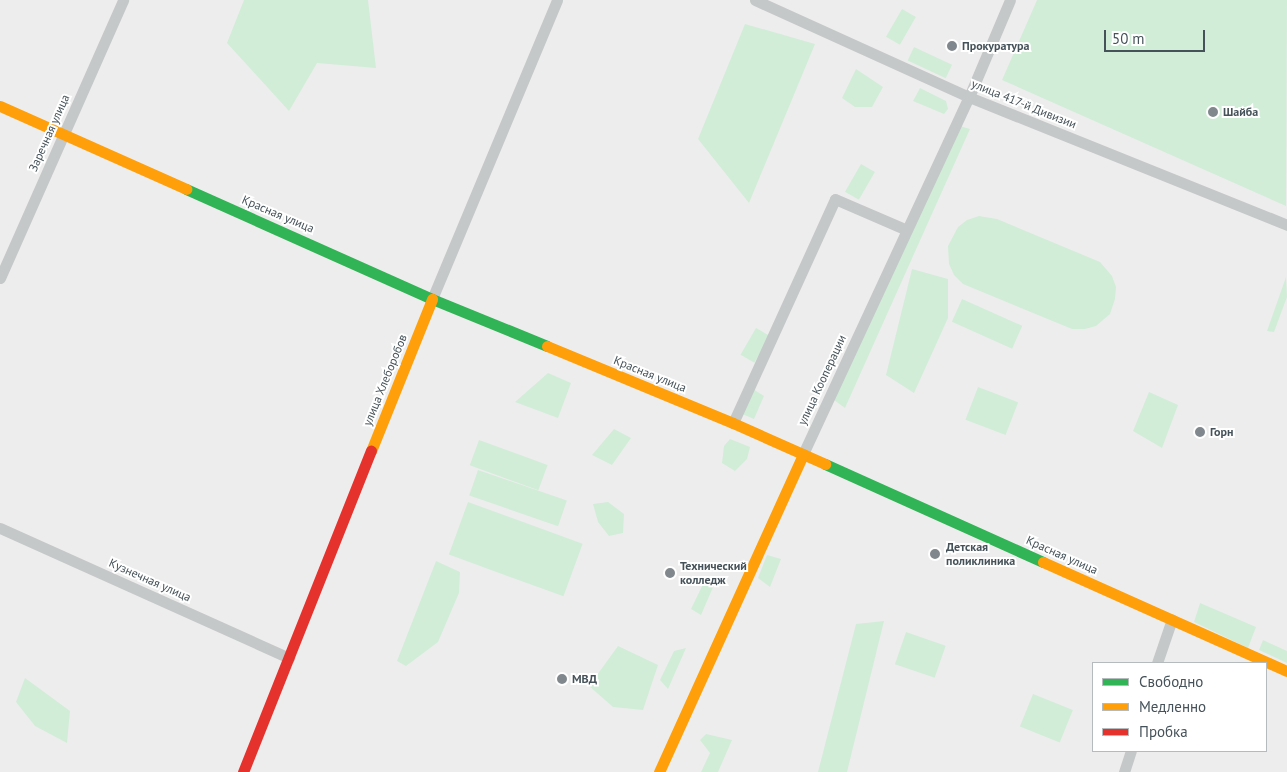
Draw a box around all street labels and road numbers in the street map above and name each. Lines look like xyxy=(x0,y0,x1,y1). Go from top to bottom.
street label: улица 417-й Дивизии xyxy=(969,76,1079,132)
street label: Заречная улица xyxy=(26,92,72,174)
street label: Красная улица xyxy=(240,192,316,236)
street label: улица Хлеборобов xyxy=(360,332,410,428)
street label: улица Кооперации xyxy=(795,333,849,427)
street label: Красная улица xyxy=(612,353,688,395)
street label: Красная улица xyxy=(1024,533,1100,577)
street label: Кузнечная улица xyxy=(107,555,193,605)

